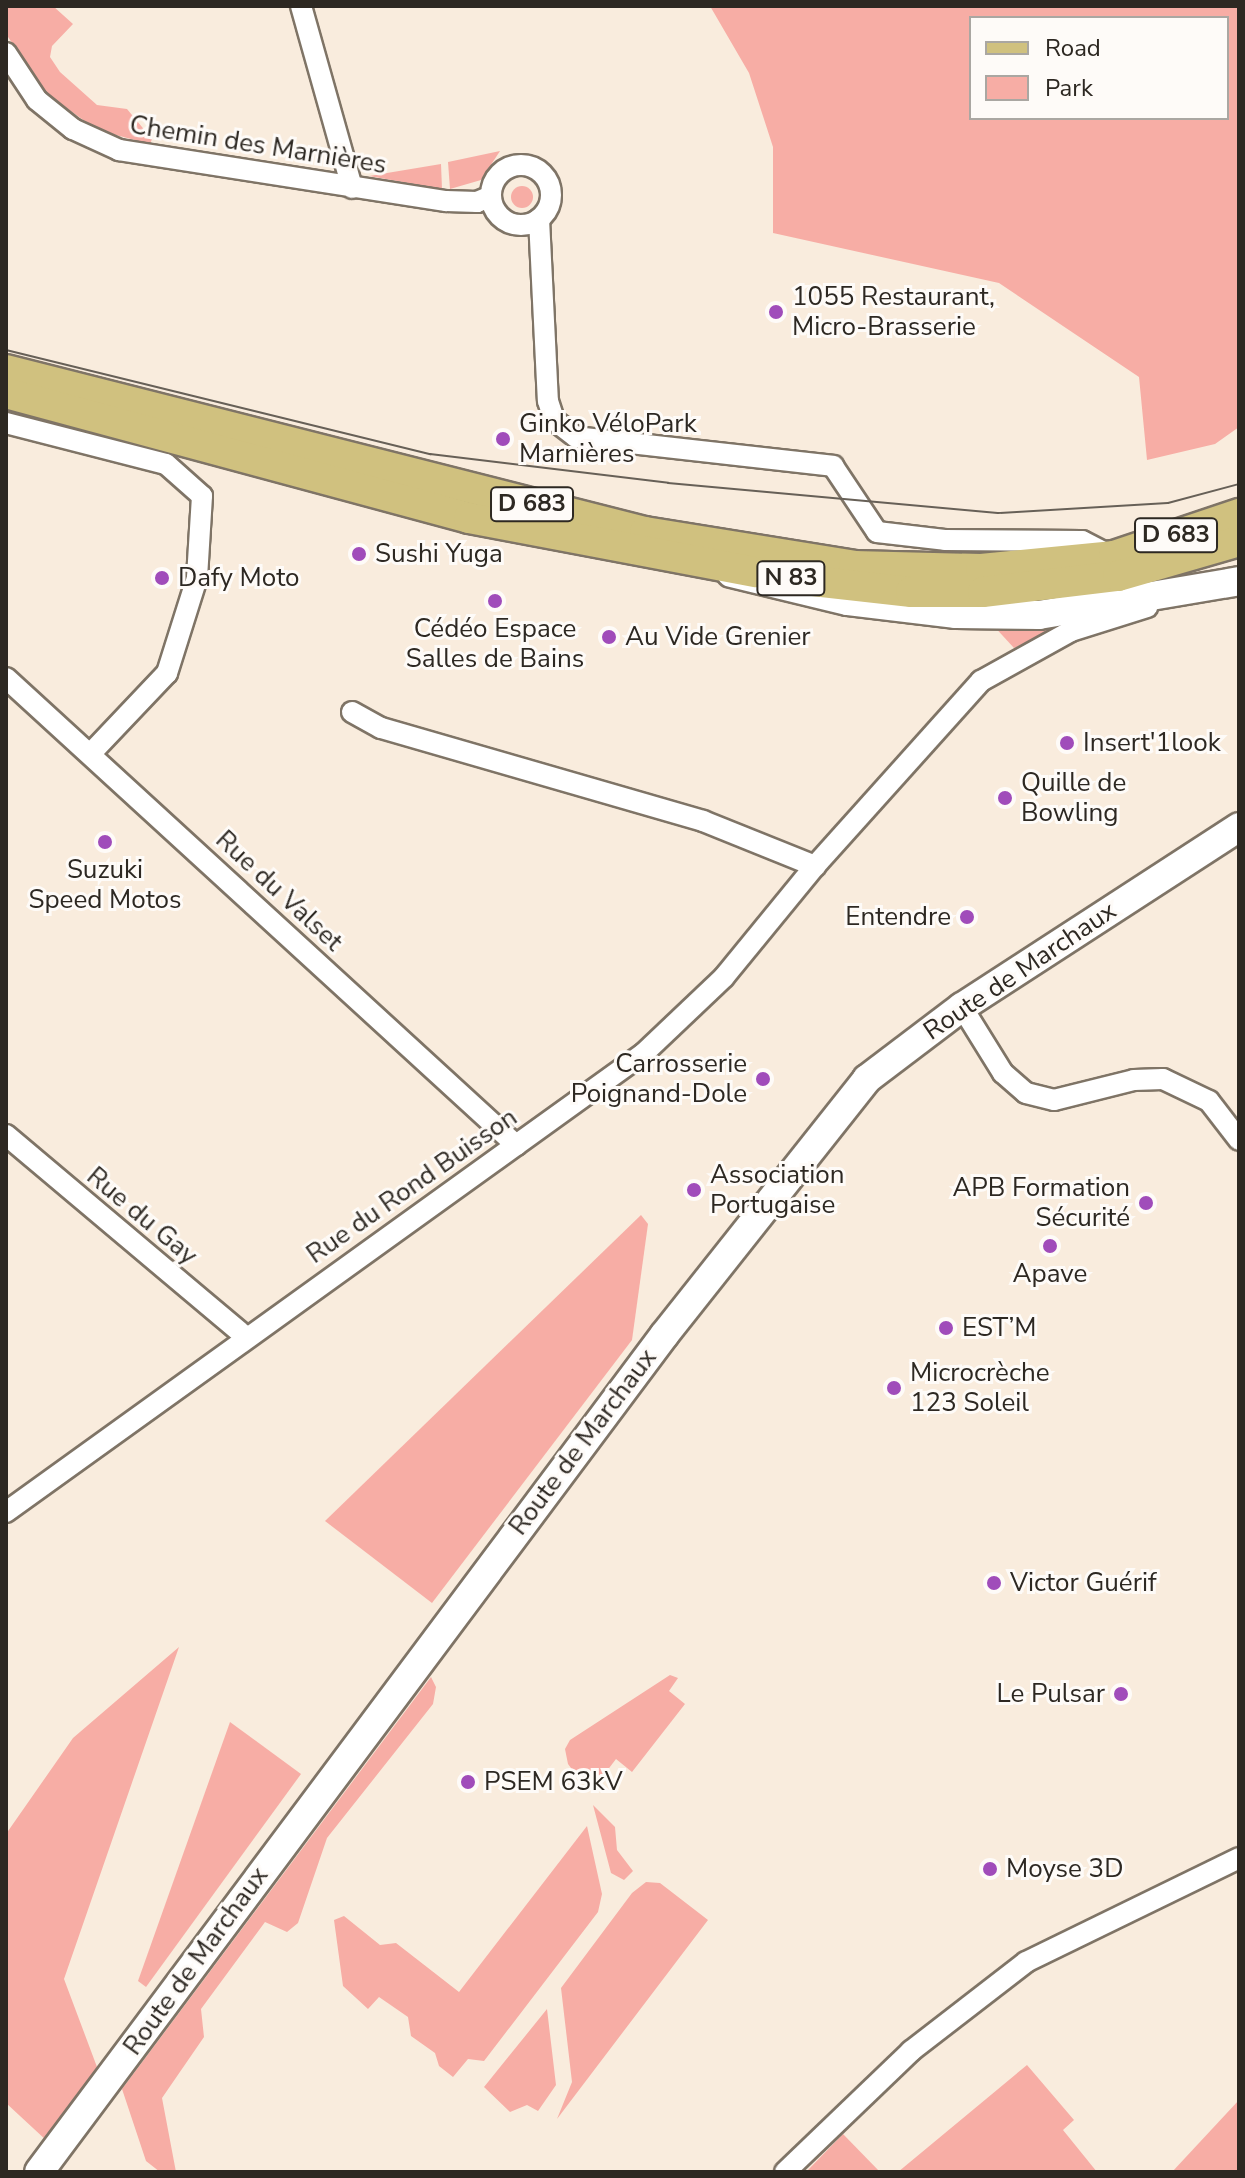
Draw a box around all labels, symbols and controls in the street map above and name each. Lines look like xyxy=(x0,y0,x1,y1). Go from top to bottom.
legend xyxy=(969,16,1229,120)
text: Road xyxy=(1045,32,1101,64)
text: Park xyxy=(1045,72,1093,104)
street label: Chemin des Marnières xyxy=(127,109,389,181)
place label: 1055 Restaurant, Micro-Brasserie xyxy=(792,281,995,342)
marker: 1055 Restaurant, Micro-Brasserie xyxy=(767,303,785,321)
place label: Ginko VéloPark Marnières xyxy=(519,408,697,470)
marker: Ginko VéloPark Marnières xyxy=(494,430,512,448)
road number: D 683 xyxy=(490,484,574,524)
road number: D 683 xyxy=(1134,515,1218,555)
place label: Sushi Yuga xyxy=(375,538,503,570)
marker: Sushi Yuga xyxy=(350,545,368,563)
road number: N 83 xyxy=(755,558,827,598)
place label: Dafy Moto xyxy=(178,562,300,594)
marker: Dafy Moto xyxy=(153,569,171,587)
marker: Cédéo Espace Salles de Bains xyxy=(486,592,504,610)
place label: Cédéo Espace Salles de Bains xyxy=(406,613,584,674)
place label: Au Vide Grenier xyxy=(625,621,811,653)
marker: Au Vide Grenier xyxy=(600,628,618,646)
place label: Insert'1look xyxy=(1083,727,1221,759)
marker: Insert'1look xyxy=(1058,734,1076,752)
place label: Quille de Bowling xyxy=(1021,767,1126,828)
marker: Quille de Bowling xyxy=(996,789,1014,807)
street label: Rue du Valset xyxy=(209,824,349,958)
marker: Suzuki Speed Motos xyxy=(96,833,114,851)
place label: Suzuki Speed Motos xyxy=(28,854,182,916)
street label: Route de Marchaux xyxy=(918,895,1122,1047)
place label: Entendre xyxy=(845,901,951,933)
marker: Entendre xyxy=(958,908,976,926)
place label: Carrosserie Poignand-Dole xyxy=(571,1048,747,1110)
marker: Carrosserie Poignand-Dole xyxy=(754,1070,772,1088)
street label: Rue du Rond Buisson xyxy=(301,1102,523,1270)
place label: Association Portugaise xyxy=(710,1159,844,1220)
street label: Rue du Gay xyxy=(80,1161,204,1271)
place label: APB Formation Sécurité xyxy=(952,1172,1130,1234)
marker: Association Portugaise xyxy=(685,1181,703,1199)
marker: APB Formation Sécurité xyxy=(1137,1194,1155,1212)
marker: Apave xyxy=(1041,1237,1059,1255)
place label: Apave xyxy=(1013,1258,1087,1290)
place label: EST’M xyxy=(962,1312,1037,1344)
marker: EST’M xyxy=(937,1319,955,1337)
street label: Route de Marchaux xyxy=(503,1343,663,1541)
place label: Microcrèche 123 Soleil xyxy=(910,1357,1050,1418)
marker: Microcrèche 123 Soleil xyxy=(885,1379,903,1397)
place label: Victor Guérif xyxy=(1010,1567,1157,1599)
marker: Victor Guérif xyxy=(985,1574,1003,1592)
place label: Le Pulsar xyxy=(996,1678,1105,1710)
marker: Le Pulsar xyxy=(1112,1685,1130,1703)
place label: PSEM 63kV xyxy=(484,1766,623,1798)
marker: PSEM 63kV xyxy=(459,1773,477,1791)
place label: Moyse 3D xyxy=(1006,1853,1124,1885)
marker: Moyse 3D xyxy=(981,1860,999,1878)
street label: Route de Marchaux xyxy=(117,1861,275,2061)

